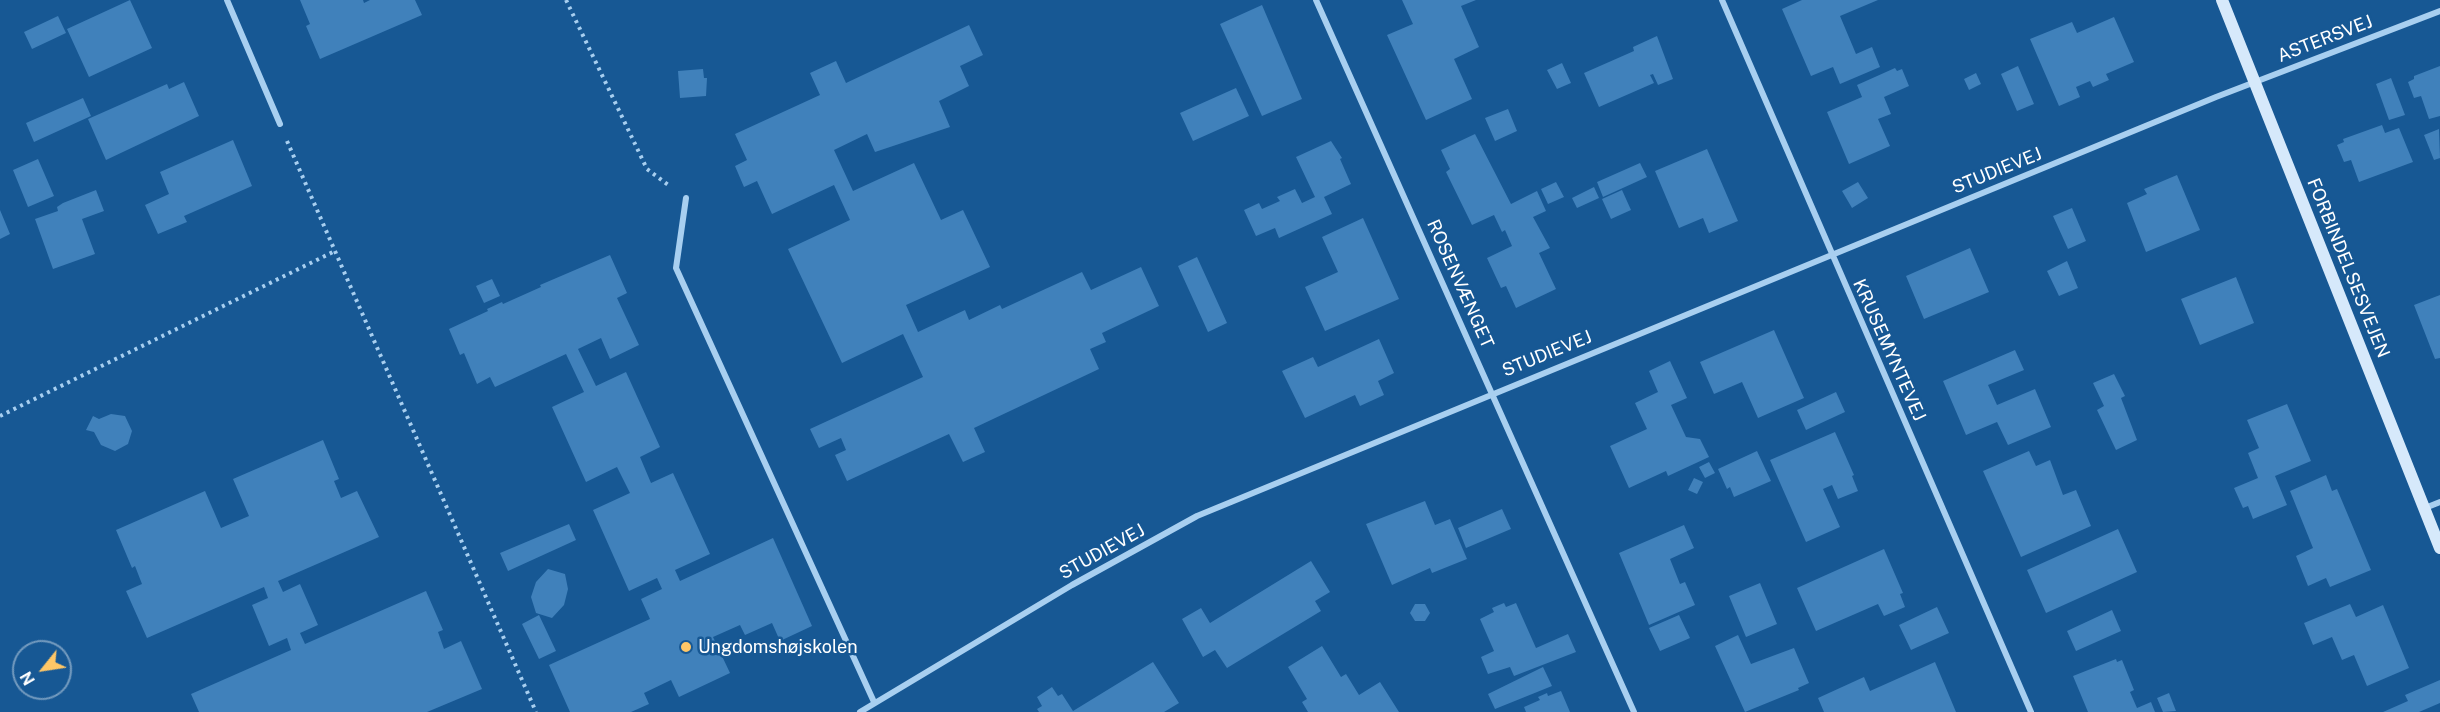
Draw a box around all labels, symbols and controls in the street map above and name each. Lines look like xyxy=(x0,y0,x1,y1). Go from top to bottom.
street label: ASTERSVEJ xyxy=(2274,11,2376,67)
street label: STUDIEVEJ xyxy=(1949,143,2045,199)
street label: FORBINDELSESVEJEN xyxy=(2302,175,2394,361)
street label: ROSENVÆNGET xyxy=(1422,216,1498,352)
street label: KRUSEMYNTEVEJ xyxy=(1848,276,1930,424)
street label: STUDIEVEJ xyxy=(1499,326,1595,382)
street label: STUDIEVEJ xyxy=(1055,520,1149,584)
place label: Ungdomshøjskolen xyxy=(698,636,858,658)
north arrow xyxy=(12,640,72,700)
marker: Ungdomshøjskolen xyxy=(679,640,693,654)
text: N xyxy=(16,668,39,688)

